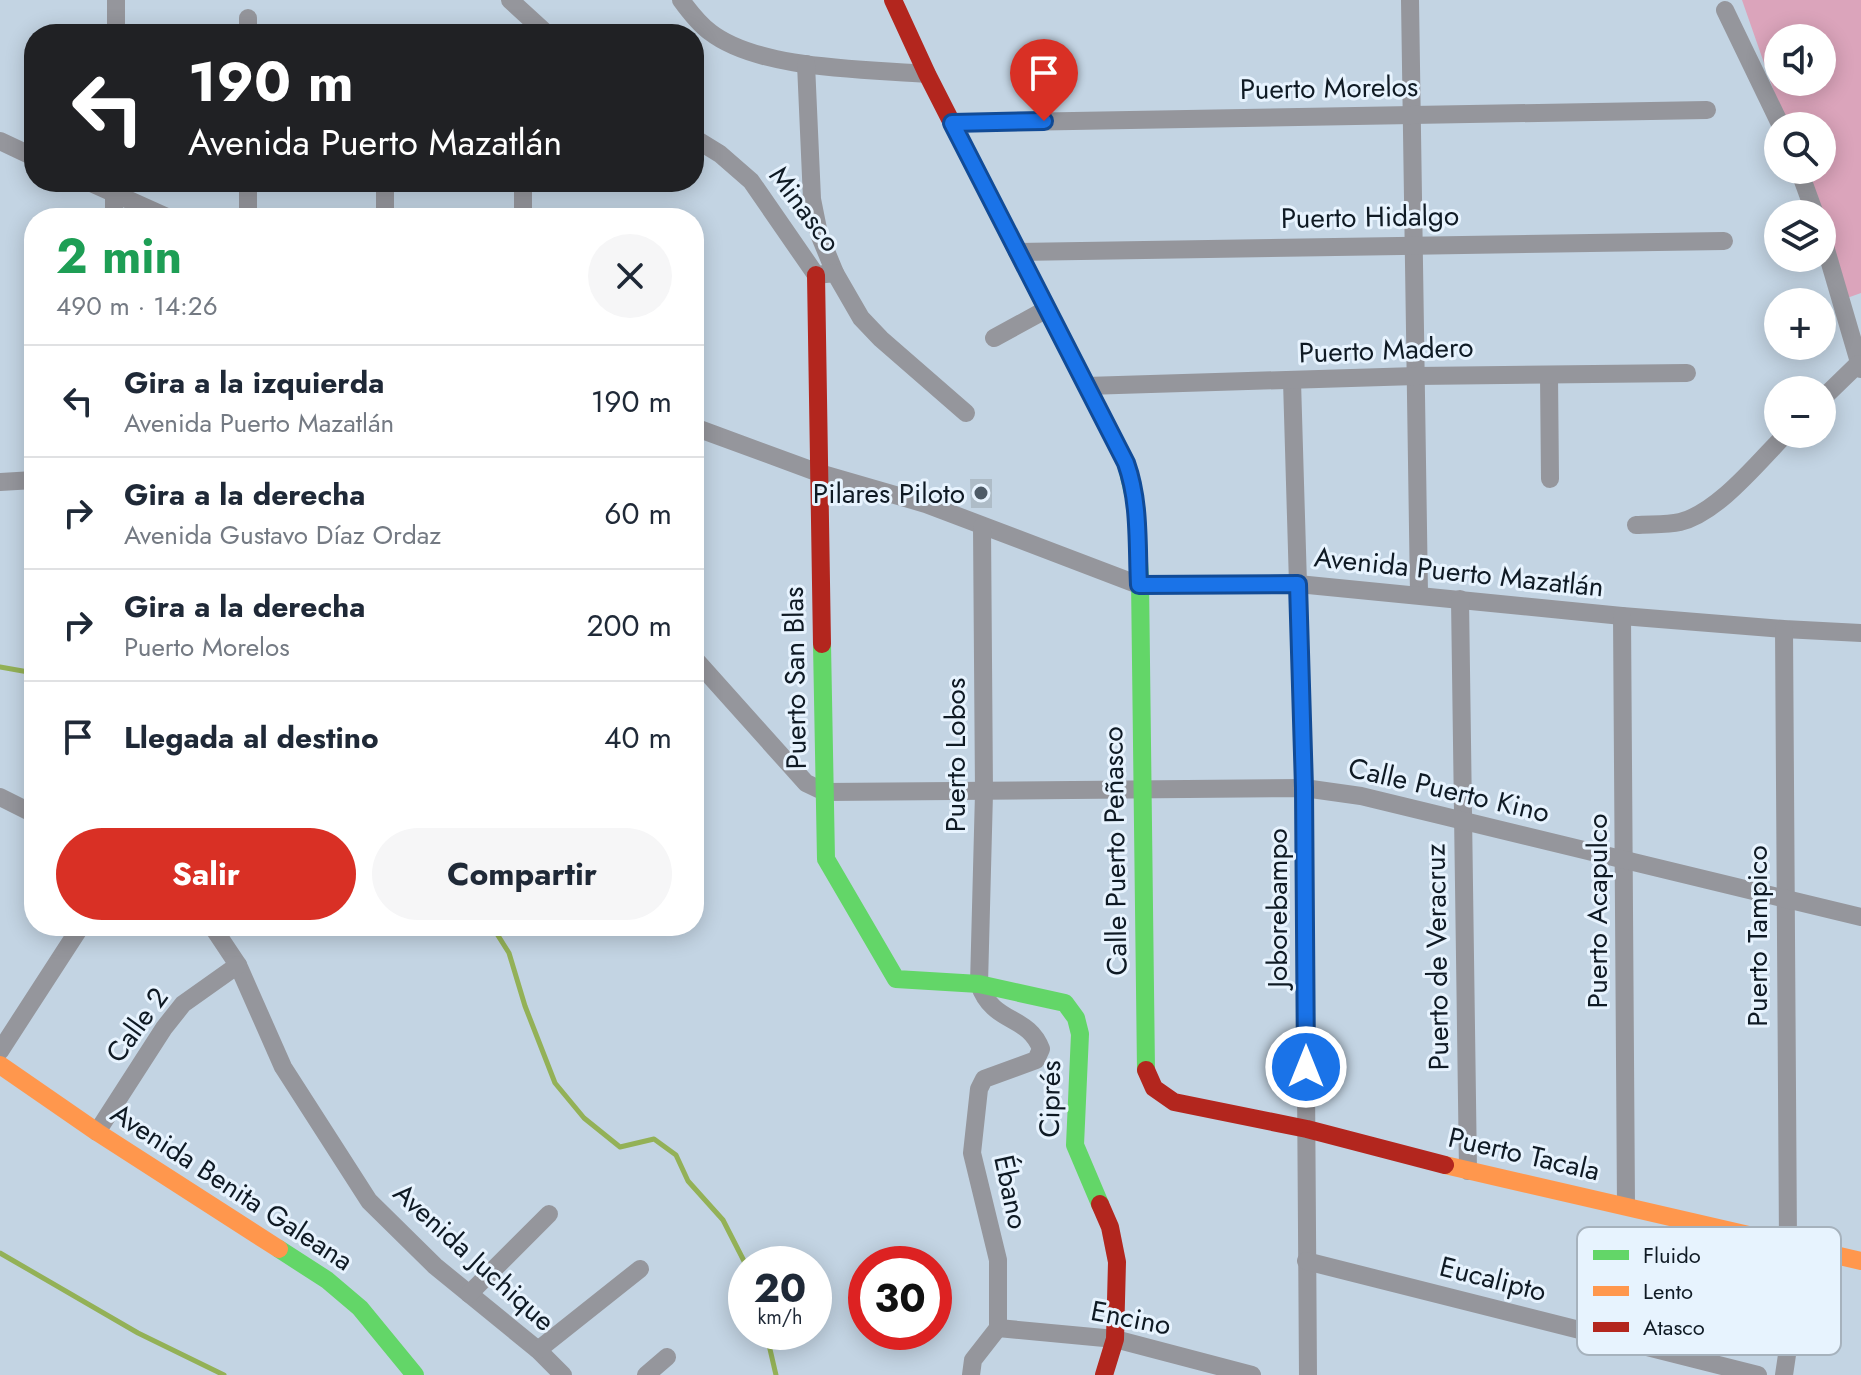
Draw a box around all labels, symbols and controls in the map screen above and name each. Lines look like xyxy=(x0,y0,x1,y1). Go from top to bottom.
map controls xyxy=(1764,24,1836,448)
button: sound xyxy=(1764,24,1836,96)
pin xyxy=(1010,39,1078,121)
text: 190 m xyxy=(188,41,354,122)
icon: arrive xyxy=(1022,51,1066,95)
icon: left xyxy=(56,56,160,160)
street label: Puerto Morelos xyxy=(1239,66,1419,110)
button: search xyxy=(1764,112,1836,184)
text: Avenida Puerto Mazatlán xyxy=(188,116,562,168)
street label: Minasco xyxy=(759,157,851,261)
street label: Puerto Hidalgo xyxy=(1280,195,1460,239)
button: layers xyxy=(1764,200,1836,272)
text: 2 min xyxy=(56,222,182,291)
button: close xyxy=(588,234,672,318)
text: 490 m · 14:26 xyxy=(56,287,218,325)
button: + xyxy=(1764,288,1836,360)
street label: Puerto Madero xyxy=(1298,326,1474,374)
text: Gira a la izquierda xyxy=(124,361,384,404)
button: − xyxy=(1764,376,1836,448)
icon: left xyxy=(56,379,100,423)
text: 190 m xyxy=(591,380,672,423)
text: Avenida Puerto Mazatlán xyxy=(124,404,394,442)
text: Gira a la derecha xyxy=(124,473,365,516)
place label: Pilares Piloto xyxy=(813,473,965,514)
marker: Pilares Piloto xyxy=(972,484,990,502)
icon: right xyxy=(56,491,100,535)
text: 60 m xyxy=(604,492,672,535)
text: Avenida Gustavo Díaz Ordaz xyxy=(124,516,441,554)
street label: Avenida Puerto Mazatlán xyxy=(1312,536,1606,608)
text: Gira a la derecha xyxy=(124,585,365,628)
street label: Puerto San Blas xyxy=(773,586,817,770)
icon: right xyxy=(56,603,100,647)
text: 200 m xyxy=(587,604,672,647)
text: Puerto Morelos xyxy=(124,628,290,666)
street label: Puerto Lobos xyxy=(935,678,976,832)
icon: arrive xyxy=(56,715,100,759)
text: Llegada al destino xyxy=(124,716,379,759)
text: 40 m xyxy=(604,716,672,759)
street label: Calle Puerto Peñasco xyxy=(1092,726,1138,976)
street label: Calle Puerto Kino xyxy=(1344,747,1554,833)
street label: Puerto Acapulco xyxy=(1577,813,1618,1009)
button: Salir xyxy=(56,828,356,920)
button: Compartir xyxy=(372,828,672,920)
street label: Joborebampo xyxy=(1257,828,1298,992)
street label: Puerto de Veracruz xyxy=(1415,843,1459,1071)
street label: Puerto Tampico xyxy=(1737,845,1778,1027)
street label: Calle 2 xyxy=(96,979,178,1071)
position arrow xyxy=(1264,1025,1348,1109)
street label: Ciprés xyxy=(1029,1060,1071,1138)
street label: Avenida Benita Galeana xyxy=(103,1093,361,1281)
street label: Puerto Tacala xyxy=(1444,1117,1604,1191)
street label: Ébano xyxy=(983,1151,1039,1233)
street label: Avenida Juchique xyxy=(384,1173,564,1341)
legend xyxy=(1577,1227,1841,1355)
text: Fluido xyxy=(1643,1239,1701,1271)
speed limit sign: 30 xyxy=(848,1246,952,1350)
street label: Eucalipto xyxy=(1435,1246,1551,1312)
text: 20 xyxy=(754,1259,806,1317)
text: Lento xyxy=(1643,1275,1693,1307)
street label: Encino xyxy=(1087,1290,1175,1346)
text: km/h xyxy=(757,1303,803,1332)
text: Atasco xyxy=(1643,1311,1705,1343)

